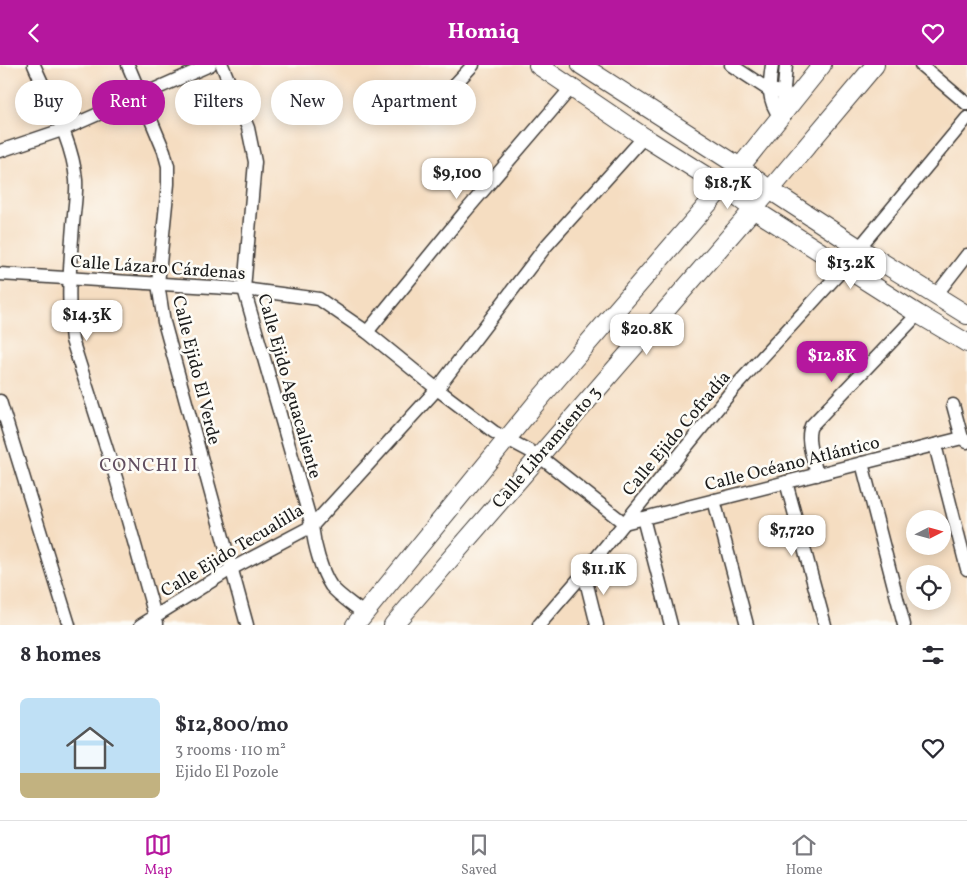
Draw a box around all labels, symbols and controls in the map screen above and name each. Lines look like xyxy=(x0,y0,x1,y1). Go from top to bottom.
text: Homiq xyxy=(448,17,519,48)
icon: back xyxy=(20,19,48,47)
icon: heart xyxy=(919,19,947,47)
chip: Buy xyxy=(15,80,82,125)
chip: Rent xyxy=(92,80,165,125)
chip: Filters xyxy=(175,80,261,125)
chip: New xyxy=(271,80,343,125)
chip: Apartment xyxy=(353,80,476,125)
pin: $9,100 xyxy=(416,157,498,200)
text: $9,100 xyxy=(433,163,481,185)
pin: $18.7K xyxy=(687,167,769,210)
text: $18.7K xyxy=(704,173,752,195)
pin: $13.2K xyxy=(810,247,892,290)
street label: Calle Lázaro Cárdenas xyxy=(69,250,246,287)
text: $13.2K xyxy=(827,253,875,275)
street label: Calle Ejido Aguacaliente xyxy=(250,291,327,482)
street label: Calle Ejido El Verde xyxy=(165,293,226,448)
pin: $14.3K xyxy=(46,299,128,342)
text: $14.3K xyxy=(62,305,112,327)
pin: $20.8K xyxy=(606,313,688,356)
text: $20.8K xyxy=(621,319,673,341)
pin: $12.8K xyxy=(791,341,873,383)
text: $12.8K xyxy=(808,346,856,368)
street label: Calle Ejido Cofradía xyxy=(617,366,737,502)
street label: Calle Libramiento 3 xyxy=(487,381,607,515)
street label: Calle Océano Atlántico xyxy=(702,431,882,498)
district label: CONCHI II xyxy=(99,453,199,479)
street label: Calle Ejido Tecualilla xyxy=(156,499,309,604)
north arrow xyxy=(906,510,951,555)
map controls xyxy=(906,510,951,610)
pin: $7,720 xyxy=(751,515,833,557)
text: $7,720 xyxy=(770,520,814,542)
pin: $11.1K xyxy=(563,553,645,596)
text: $11.1K xyxy=(582,559,626,581)
button: locate xyxy=(906,565,951,610)
text: 8 homes xyxy=(20,641,101,670)
icon: filters xyxy=(919,641,947,669)
text: $12,800/mo xyxy=(175,711,288,740)
icon: home xyxy=(60,718,120,778)
icon: heart xyxy=(919,734,947,762)
text: 3 rooms · 110 m² xyxy=(175,740,286,762)
text: Ejido El Pozole xyxy=(175,762,279,784)
tab: Map xyxy=(144,831,172,880)
tab: Saved xyxy=(461,831,497,880)
tab: Home xyxy=(786,831,823,880)

